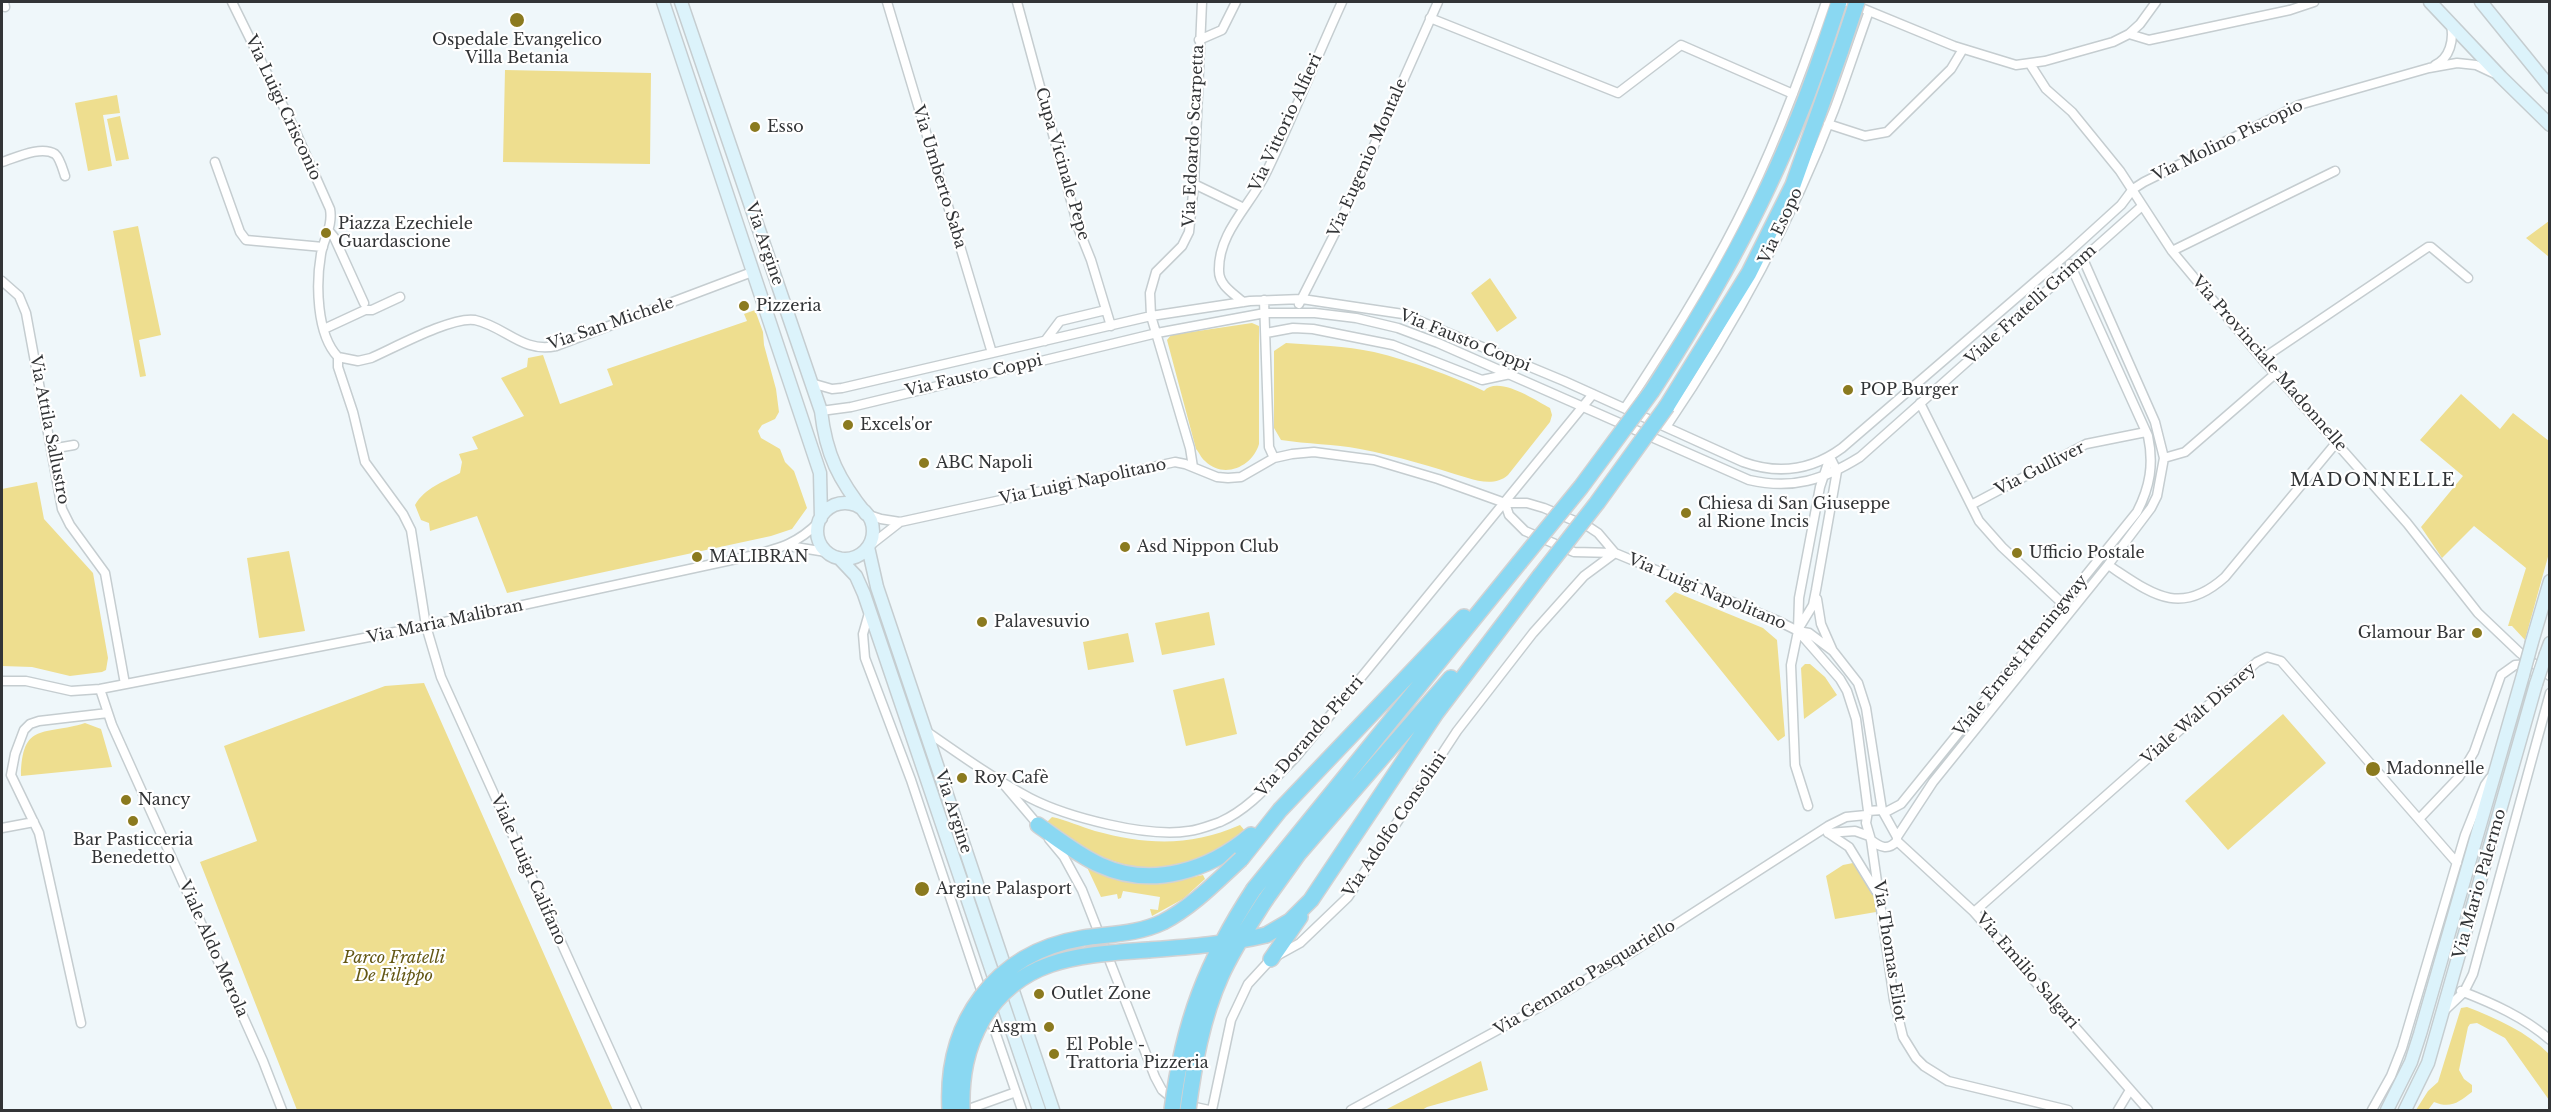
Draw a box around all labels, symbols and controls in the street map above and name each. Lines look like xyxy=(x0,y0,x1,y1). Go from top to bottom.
marker: Ospedale Evangelico Villa Betania xyxy=(508,11,526,29)
place label: Ospedale Evangelico Villa Betania xyxy=(432,30,602,68)
street label: Via Luigi Crisconio xyxy=(241,32,325,184)
street label: Via Edoardo Scarpetta xyxy=(1180,44,1208,228)
street label: Via Vittorio Alfieri xyxy=(1246,51,1326,195)
street label: Via Eugenio Montale xyxy=(1324,76,1412,240)
street label: Cupa Vicinale Pepe xyxy=(1031,85,1093,243)
street label: Via Molino Piscopio xyxy=(2150,96,2306,186)
street label: Via Umberto Saba xyxy=(908,103,970,251)
place label: Esso xyxy=(767,117,804,137)
marker: Esso xyxy=(748,120,762,134)
street label: Via Esopo xyxy=(1755,185,1807,267)
street label: Via Argine xyxy=(741,200,787,288)
place label: Piazza Ezechiele Guardascione xyxy=(338,214,473,252)
marker: Piazza Ezechiele Guardascione xyxy=(319,226,333,240)
street label: Viale Fratelli Grimm xyxy=(1961,241,2101,369)
street label: Via Provinciale Madonnelle xyxy=(2188,272,2350,456)
street label: Via San Michele xyxy=(545,293,677,355)
place label: Pizzeria xyxy=(756,296,821,316)
marker: Pizzeria xyxy=(737,299,751,313)
street label: Via Fausto Coppi xyxy=(1397,306,1533,376)
street label: Via Fausto Coppi xyxy=(904,351,1044,401)
street label: Via Attila Sallustro xyxy=(25,354,73,506)
place label: POP Burger xyxy=(1860,380,1958,400)
marker: POP Burger xyxy=(1841,383,1855,397)
place label: Excels'or xyxy=(860,415,932,435)
marker: Excels'or xyxy=(841,418,855,432)
street label: Via Gulliver xyxy=(1992,438,2088,500)
place label: ABC Napoli xyxy=(936,453,1033,473)
street label: Via Luigi Napolitano xyxy=(998,455,1168,509)
marker: ABC Napoli xyxy=(917,456,931,470)
district label: MADONNELLE xyxy=(2290,470,2456,492)
place label: Chiesa di San Giuseppe al Rione Incis xyxy=(1698,494,1890,532)
marker: Chiesa di San Giuseppe al Rione Incis xyxy=(1679,506,1693,520)
place label: Asd Nippon Club xyxy=(1137,537,1279,557)
marker: Asd Nippon Club xyxy=(1118,540,1132,554)
place label: Ufficio Postale xyxy=(2029,543,2145,563)
marker: Ufficio Postale xyxy=(2010,546,2024,560)
place label: MALIBRAN xyxy=(709,547,809,567)
marker: MALIBRAN xyxy=(690,550,704,564)
street label: Via Luigi Napolitano xyxy=(1625,550,1789,634)
street label: Viale Ernest Hemingway xyxy=(1950,571,2092,741)
street label: Via Maria Malibran xyxy=(365,596,525,648)
place label: Palavesuvio xyxy=(994,612,1090,632)
marker: Palavesuvio xyxy=(975,615,989,629)
place label: Glamour Bar xyxy=(2358,623,2465,643)
marker: Glamour Bar xyxy=(2470,626,2484,640)
street label: Viale Walt Disney xyxy=(2138,659,2260,769)
street label: Via Dorando Pietri xyxy=(1252,673,1368,801)
street label: Via Adolfo Consolini xyxy=(1339,749,1451,901)
place label: Madonnelle xyxy=(2386,759,2484,779)
marker: Madonnelle xyxy=(2364,760,2382,778)
street label: Via Argine xyxy=(931,768,975,856)
place label: Roy Cafè xyxy=(974,768,1049,788)
marker: Roy Cafè xyxy=(955,771,969,785)
place label: Nancy xyxy=(138,790,191,810)
street label: Viale Luigi Califano xyxy=(486,792,570,948)
marker: Nancy xyxy=(119,793,133,807)
street label: Via Mario Palermo xyxy=(2449,807,2511,961)
marker: Bar Pasticceria Benedetto xyxy=(126,814,140,828)
place label: Bar Pasticceria Benedetto xyxy=(73,830,193,868)
street label: Viale Aldo Merola xyxy=(174,878,252,1020)
place label: Argine Palasport xyxy=(936,879,1072,899)
street label: Via Thomas Eliot xyxy=(1868,879,1910,1023)
marker: Argine Palasport xyxy=(913,880,931,898)
street label: Via Emilio Salgari xyxy=(1971,909,2083,1033)
street label: Via Gennaro Pasquariello xyxy=(1491,916,1679,1040)
park label: Parco Fratelli De Filippo xyxy=(343,948,445,986)
place label: Outlet Zone xyxy=(1051,984,1151,1004)
marker: Outlet Zone xyxy=(1032,987,1046,1001)
place label: Asgm xyxy=(991,1017,1037,1037)
marker: Asgm xyxy=(1042,1020,1056,1034)
place label: El Poble - Trattoria Pizzeria xyxy=(1066,1035,1209,1073)
marker: El Poble - Trattoria Pizzeria xyxy=(1047,1047,1061,1061)

